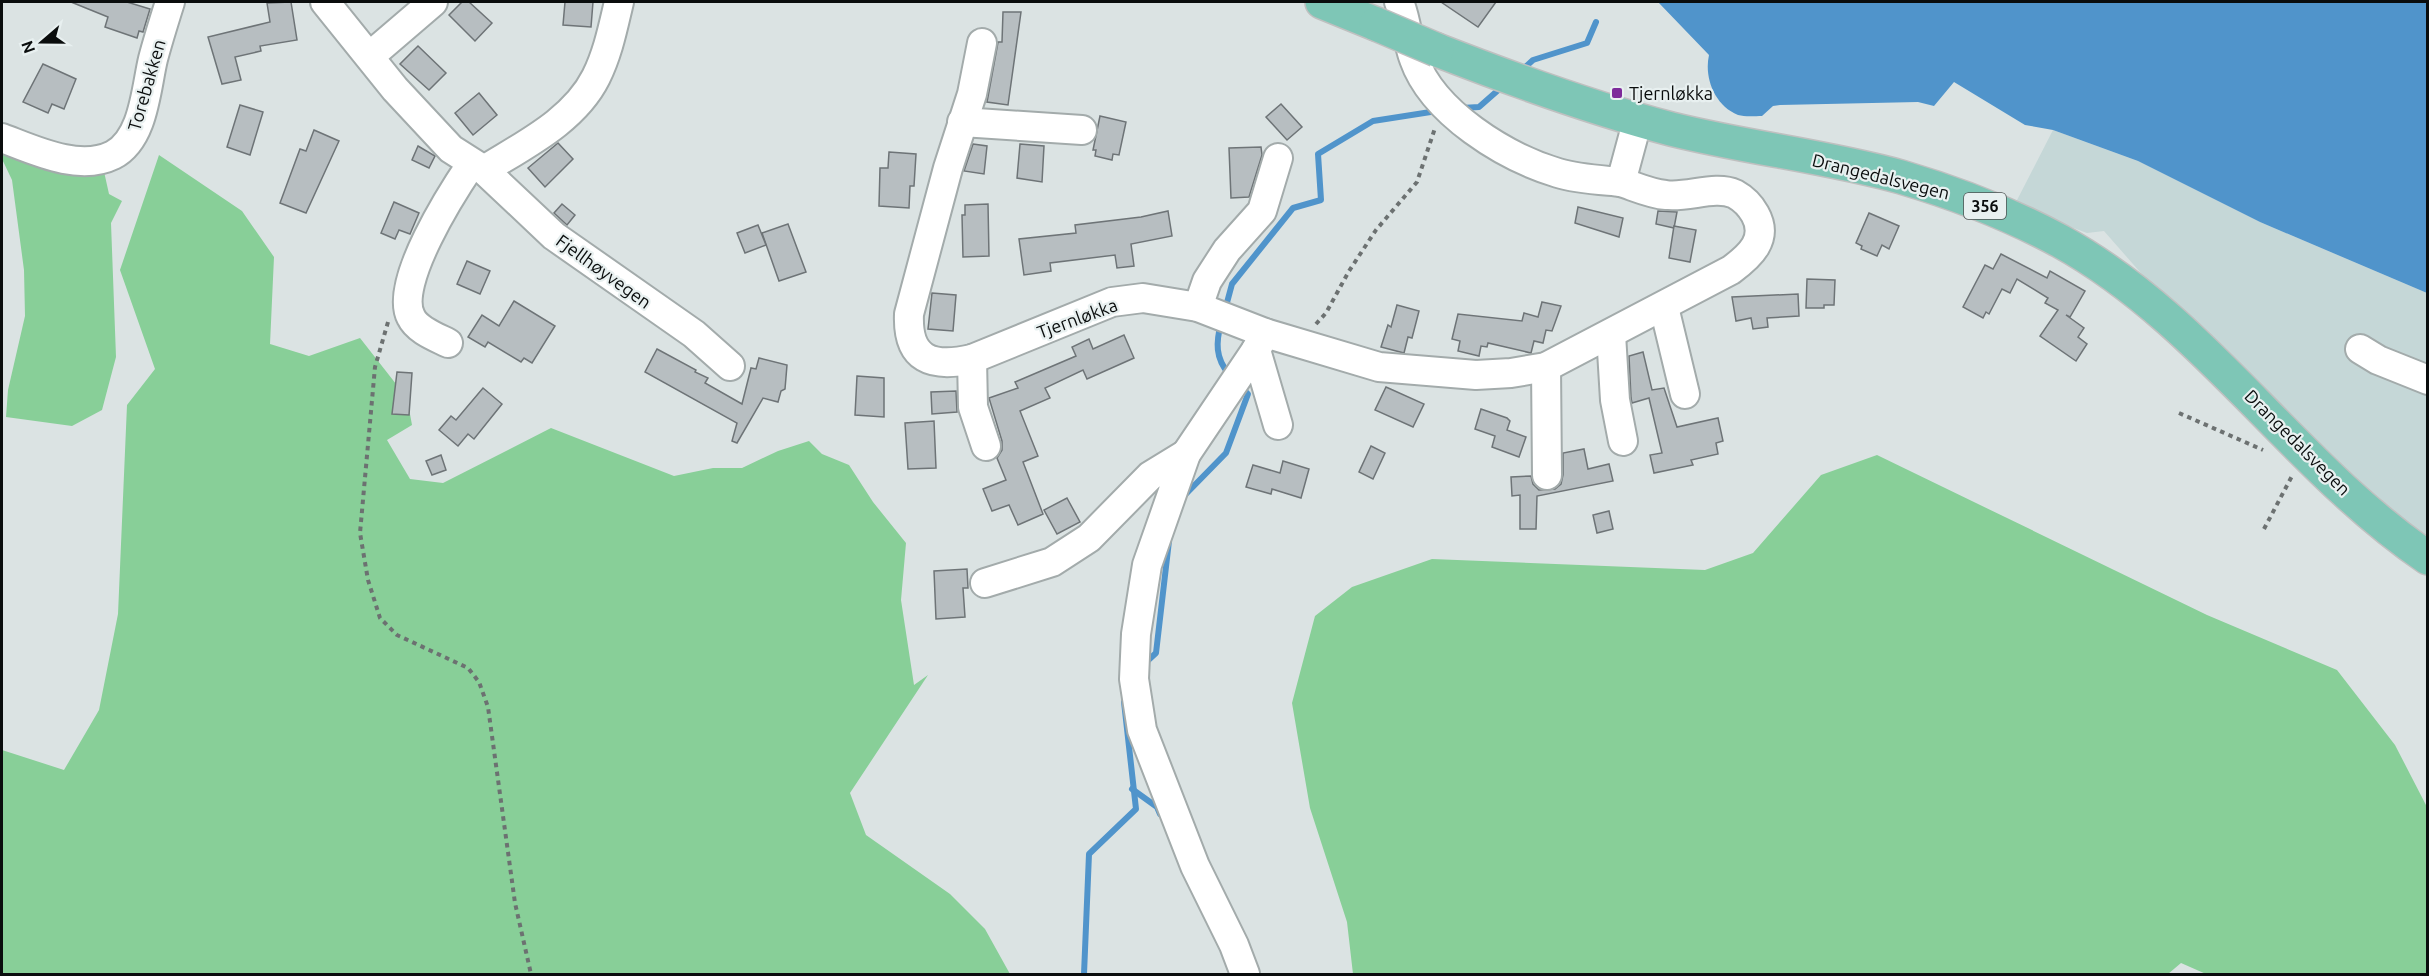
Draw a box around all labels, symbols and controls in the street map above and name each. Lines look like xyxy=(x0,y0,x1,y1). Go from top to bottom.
north arrow xyxy=(12,12,72,72)
street label: Torebakken xyxy=(123,37,169,133)
text: N xyxy=(17,38,38,56)
place label: Tjernløkka xyxy=(1629,83,1713,103)
marker: Tjernløkka xyxy=(1610,86,1624,100)
street label: Drangedalsvegen xyxy=(1810,149,1952,203)
road number: 356 xyxy=(1964,193,2006,219)
street label: Fjellhøyvegen xyxy=(553,230,655,312)
street label: Tjernløkka xyxy=(1034,294,1120,342)
street label: Drangedalsvegen xyxy=(2241,385,2355,499)

